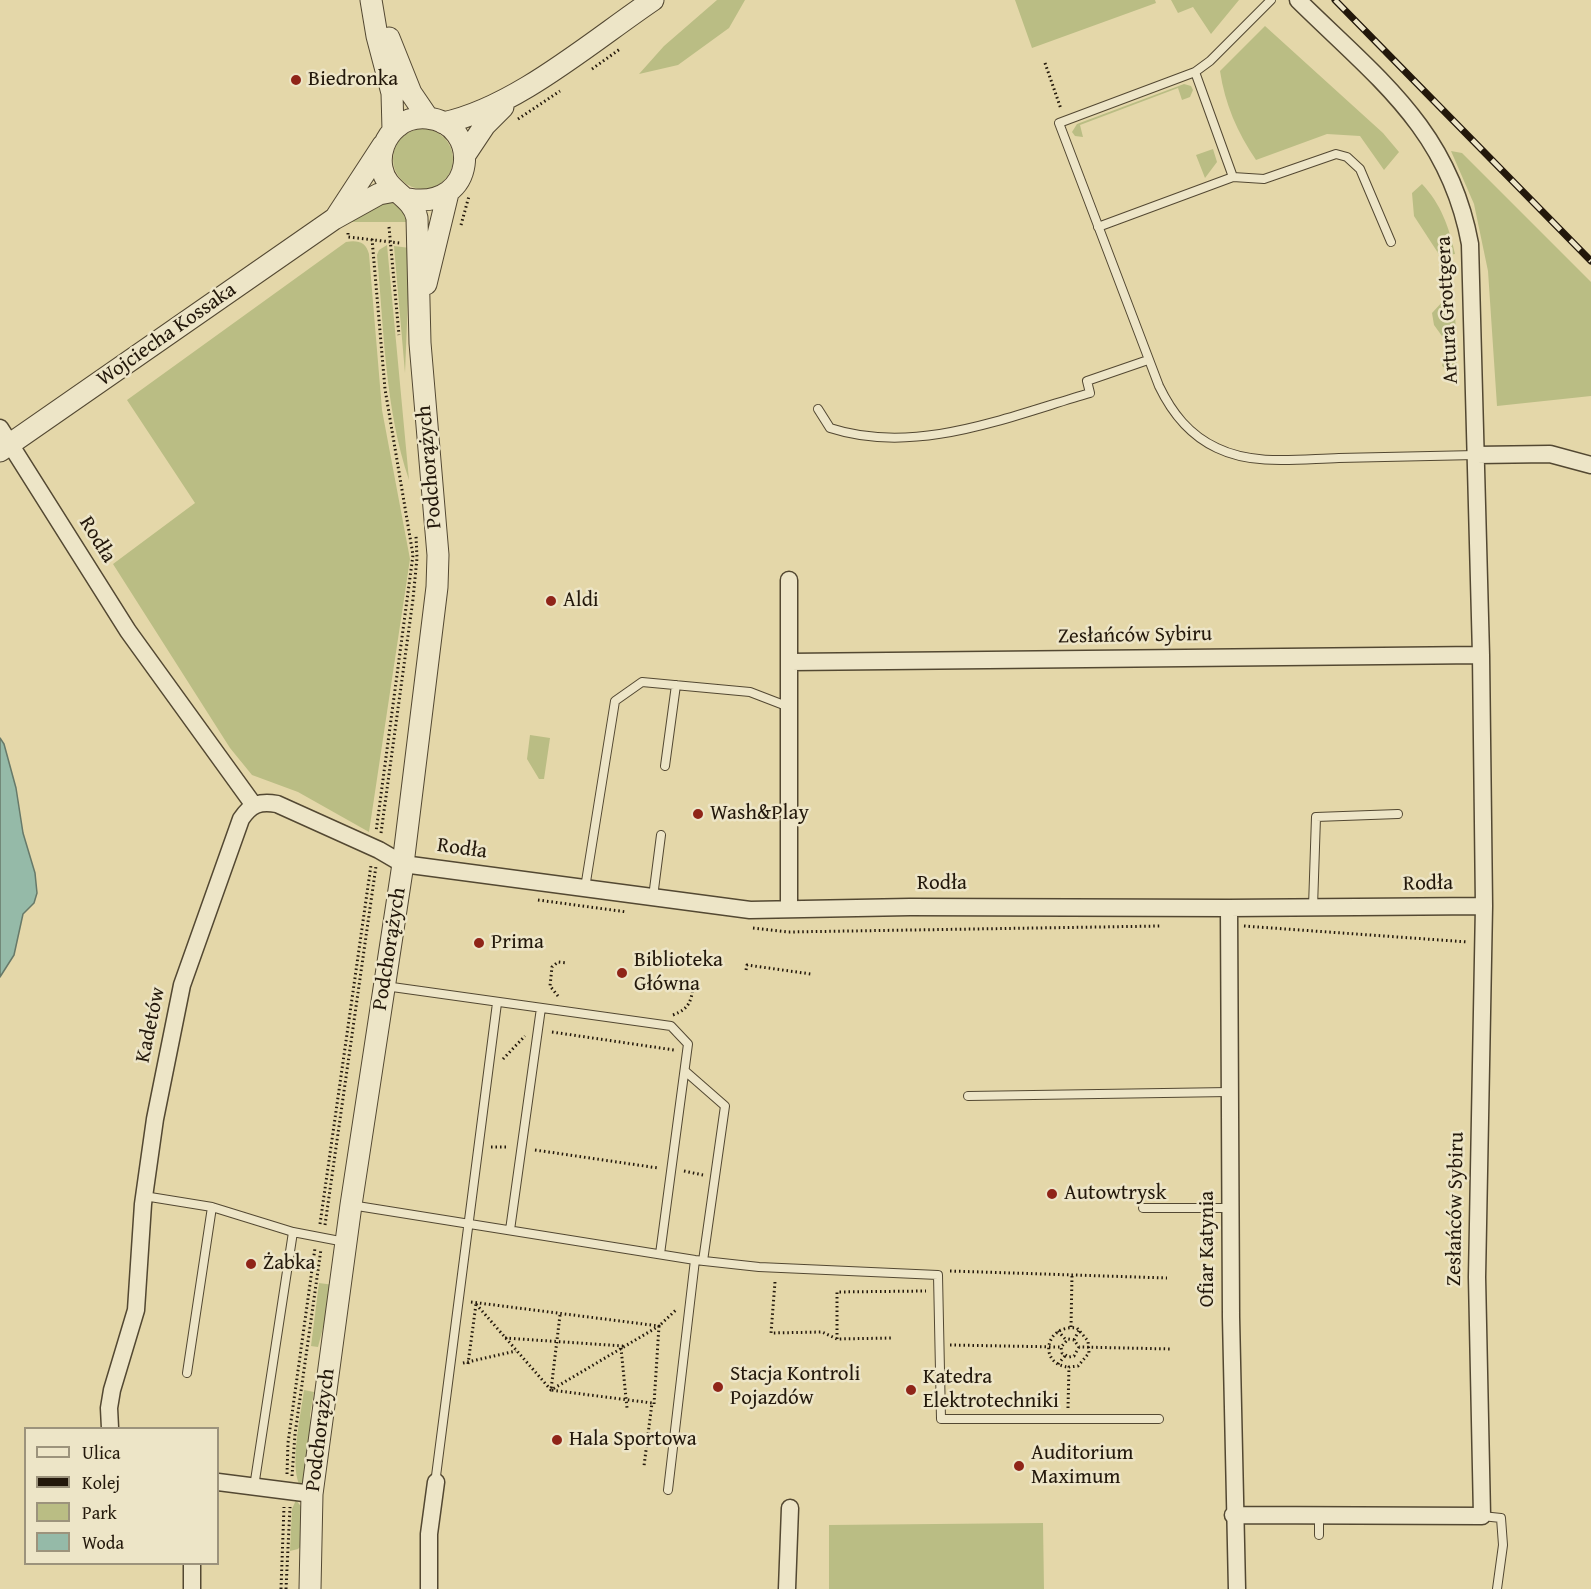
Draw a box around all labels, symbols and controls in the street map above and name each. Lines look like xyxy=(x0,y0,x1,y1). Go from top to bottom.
place label: Biedronka xyxy=(308,67,398,93)
marker: Biedronka xyxy=(289,73,303,87)
street label: Artura Grottgera xyxy=(1432,235,1464,385)
street label: Wojciecha Kossaka xyxy=(93,278,241,392)
street label: Podchorążych xyxy=(412,404,448,530)
street label: Rodła xyxy=(73,512,121,568)
place label: Aldi xyxy=(563,588,599,614)
marker: Aldi xyxy=(544,594,558,608)
street label: Zesłańców Sybiru xyxy=(1058,622,1212,650)
place label: Wash&Play xyxy=(710,801,809,827)
marker: Wash&Play xyxy=(691,807,705,821)
street label: Rodła xyxy=(435,833,489,865)
street label: Rodła xyxy=(917,871,967,897)
street label: Rodła xyxy=(1403,871,1453,897)
street label: Podchorążych xyxy=(368,886,412,1012)
place label: Prima xyxy=(491,930,544,956)
marker: Prima xyxy=(472,936,486,950)
place label: Biblioteka Główna xyxy=(634,948,723,998)
marker: Biblioteka Główna xyxy=(615,966,629,980)
street label: Kadetów xyxy=(131,985,171,1065)
street label: Zesłańców Sybiru xyxy=(1442,1132,1470,1286)
place label: Autowtrysk xyxy=(1064,1181,1166,1207)
marker: Autowtrysk xyxy=(1045,1187,1059,1201)
street label: Ofiar Katynia xyxy=(1195,1191,1221,1307)
place label: Żabka xyxy=(263,1251,316,1277)
marker: Żabka xyxy=(244,1257,258,1271)
place label: Stacja Kontroli Pojazdów xyxy=(730,1362,860,1412)
place label: Katedra Elektrotechniki xyxy=(923,1365,1059,1415)
street label: Podchorążych xyxy=(301,1367,341,1493)
marker: Stacja Kontroli Pojazdów xyxy=(711,1380,725,1394)
marker: Katedra Elektrotechniki xyxy=(904,1383,918,1397)
legend xyxy=(24,1427,219,1565)
place label: Hala Sportowa xyxy=(569,1427,697,1453)
marker: Hala Sportowa xyxy=(550,1433,564,1447)
text: Ulica xyxy=(82,1439,120,1466)
place label: Auditorium Maximum xyxy=(1031,1441,1133,1491)
marker: Auditorium Maximum xyxy=(1012,1459,1026,1473)
text: Kolej xyxy=(82,1469,120,1496)
text: Park xyxy=(82,1499,117,1526)
text: Woda xyxy=(82,1529,124,1556)

